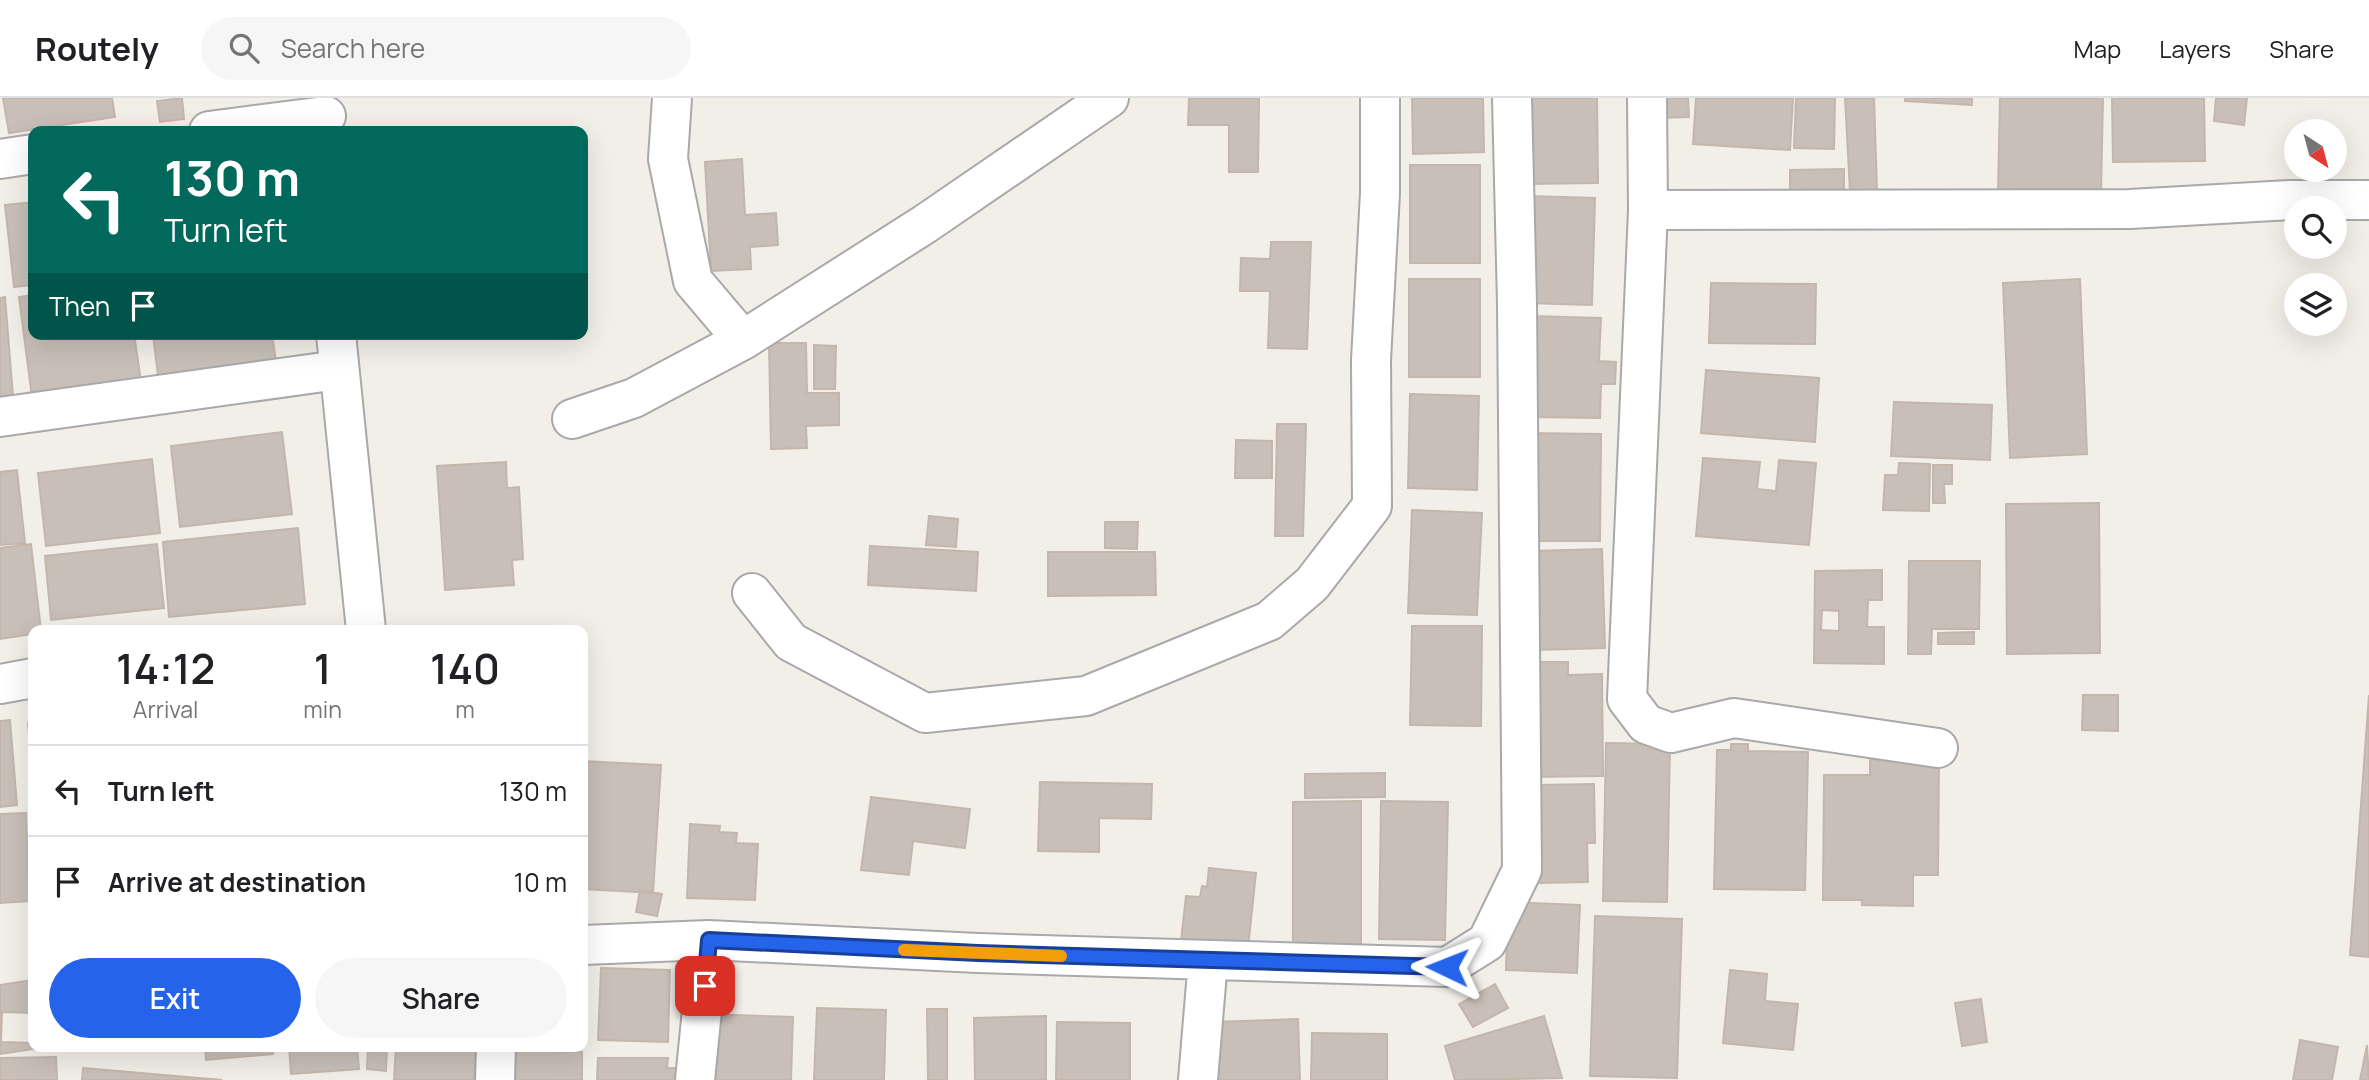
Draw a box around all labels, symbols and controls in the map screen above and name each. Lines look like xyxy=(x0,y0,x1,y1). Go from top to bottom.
search box xyxy=(201,17,691,80)
text: Routely xyxy=(35,26,159,71)
icon: search xyxy=(225,29,263,67)
text: Search here xyxy=(281,30,425,66)
text: Map xyxy=(2074,32,2121,65)
text: Layers xyxy=(2159,32,2231,65)
text: Share xyxy=(2269,32,2334,65)
north arrow xyxy=(2284,119,2347,182)
map controls xyxy=(2284,119,2347,336)
text: 130 m xyxy=(164,144,300,211)
icon: left xyxy=(49,154,140,245)
button: search xyxy=(2284,196,2347,259)
text: Turn left xyxy=(164,208,288,252)
button: layers xyxy=(2284,273,2347,336)
icon: arrive xyxy=(124,287,162,325)
text: Then xyxy=(49,288,110,324)
text: 14:12 xyxy=(116,639,215,697)
text: 1 xyxy=(314,639,331,697)
text: 140 xyxy=(430,639,500,697)
text: Arrival xyxy=(133,693,198,725)
text: min xyxy=(303,693,342,725)
text: m xyxy=(455,693,475,725)
icon: left xyxy=(49,772,87,810)
text: Turn left xyxy=(108,773,215,809)
text: 130 m xyxy=(499,773,567,809)
icon: arrive xyxy=(49,863,87,901)
text: Arrive at destination xyxy=(108,864,366,900)
text: 10 m xyxy=(514,864,567,900)
position arrow xyxy=(1410,930,1484,1004)
pin xyxy=(675,956,735,1016)
button: Exit xyxy=(49,958,301,1038)
button: Share xyxy=(315,958,567,1038)
icon: arrive xyxy=(686,967,724,1005)

